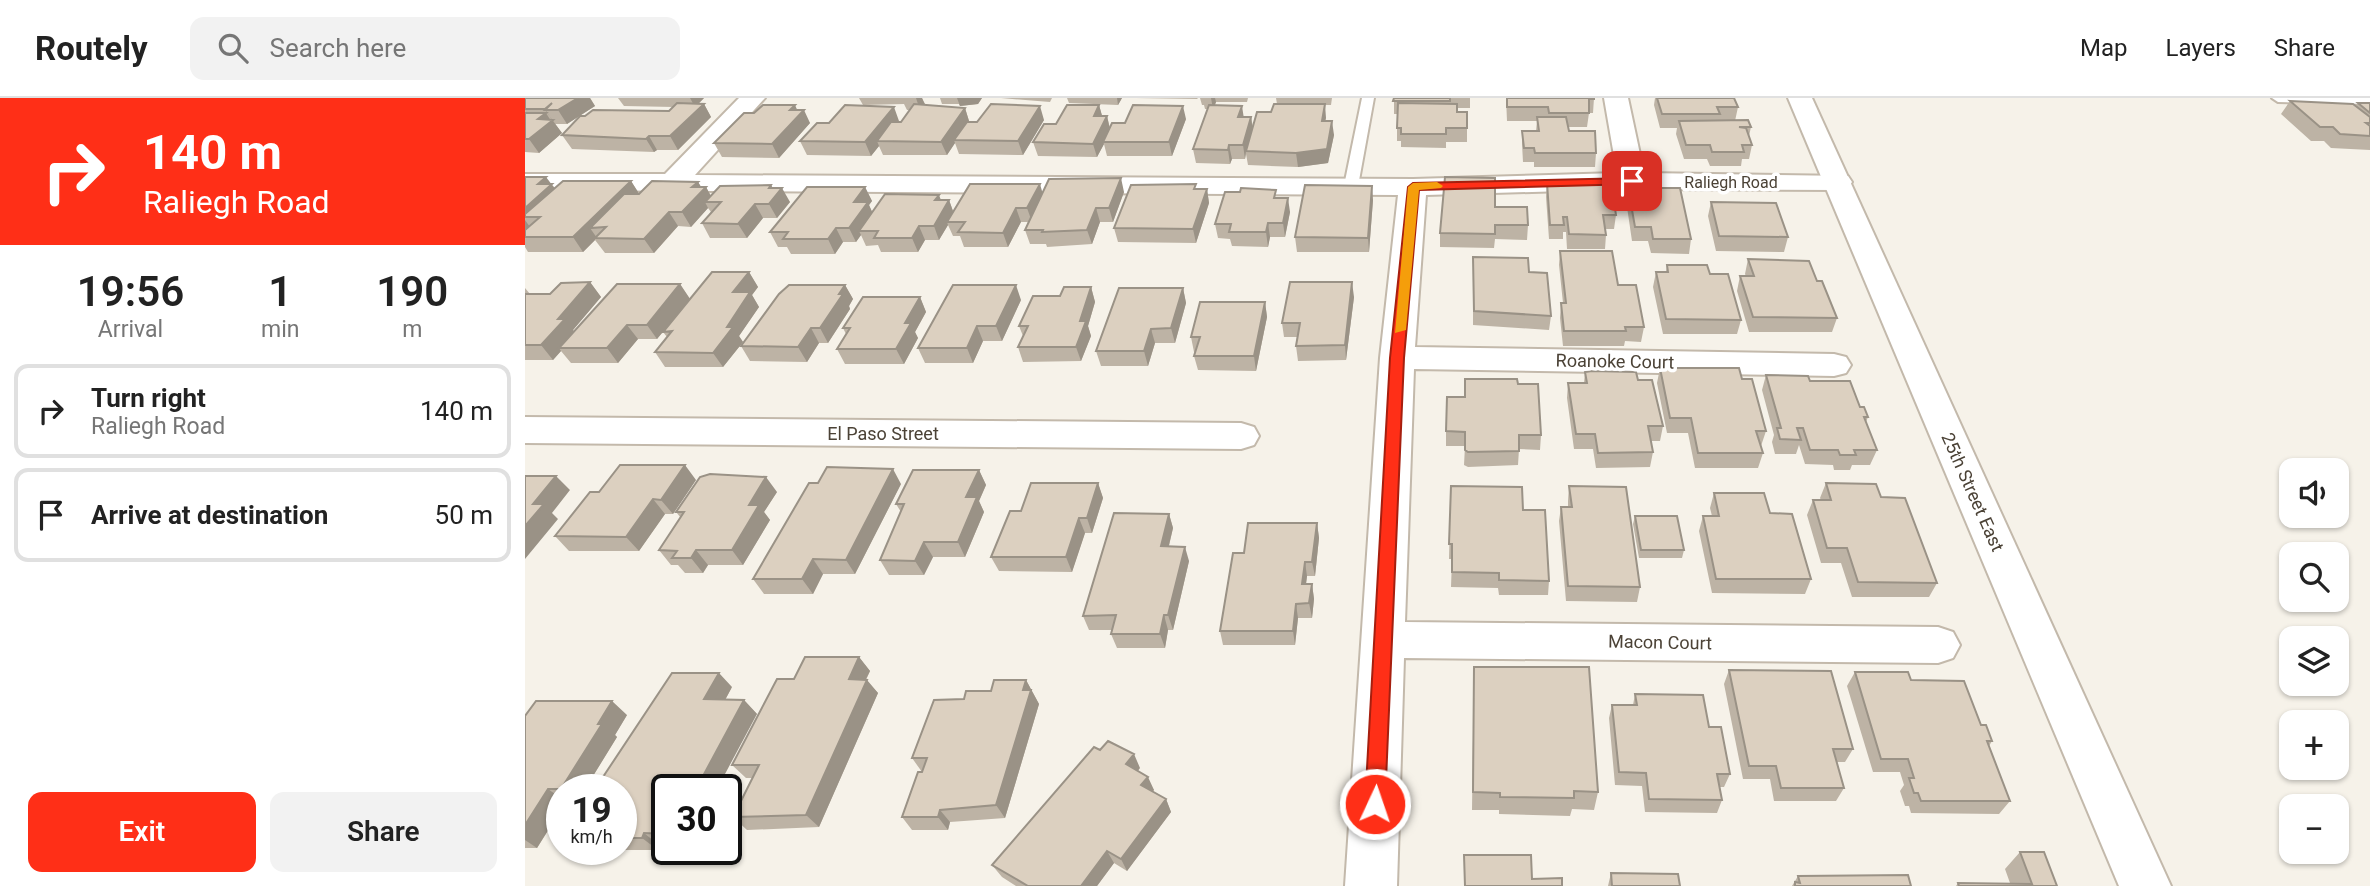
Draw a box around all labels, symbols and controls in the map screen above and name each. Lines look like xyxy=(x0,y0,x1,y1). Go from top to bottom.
search box xyxy=(190,17,680,80)
text: Routely xyxy=(35,29,148,68)
icon: search xyxy=(214,29,252,67)
text: Search here xyxy=(270,33,406,63)
text: Map xyxy=(2080,34,2128,62)
text: Layers xyxy=(2166,34,2236,62)
text: Share xyxy=(2274,34,2335,62)
text: 140 m xyxy=(143,124,282,181)
icon: right xyxy=(28,126,119,217)
pin xyxy=(1602,151,1662,211)
icon: arrive xyxy=(1613,162,1651,200)
street label: Raliegh Road xyxy=(1684,173,1778,192)
text: Raliegh Road xyxy=(143,183,330,221)
text: 19:56 xyxy=(77,267,184,316)
text: 1 xyxy=(268,267,292,316)
text: 190 xyxy=(376,267,448,316)
text: Arrival xyxy=(98,316,163,343)
text: min xyxy=(261,316,299,343)
text: m xyxy=(402,316,422,343)
street label: Roanoke Court xyxy=(1555,349,1675,373)
text: Turn right xyxy=(91,383,206,413)
icon: right xyxy=(32,392,70,430)
text: 140 m xyxy=(420,396,493,426)
text: Raliegh Road xyxy=(91,413,225,440)
street label: El Paso Street xyxy=(827,423,939,444)
street label: 25th Street East xyxy=(1937,429,2009,555)
map controls xyxy=(2279,458,2349,864)
button: sound xyxy=(2279,458,2349,528)
icon: arrive xyxy=(32,496,70,534)
text: Arrive at destination xyxy=(91,500,328,530)
text: 50 m xyxy=(435,500,493,530)
button: search xyxy=(2279,542,2349,612)
button: layers xyxy=(2279,626,2349,696)
street label: Macon Court xyxy=(1608,631,1712,653)
button: + xyxy=(2279,710,2349,780)
position arrow xyxy=(1338,767,1412,841)
speed limit sign: 30 xyxy=(651,774,742,865)
text: 19 xyxy=(571,790,612,831)
button: Exit xyxy=(28,792,256,872)
button: Share xyxy=(270,792,497,872)
button: − xyxy=(2279,794,2349,864)
text: km/h xyxy=(570,826,613,847)

